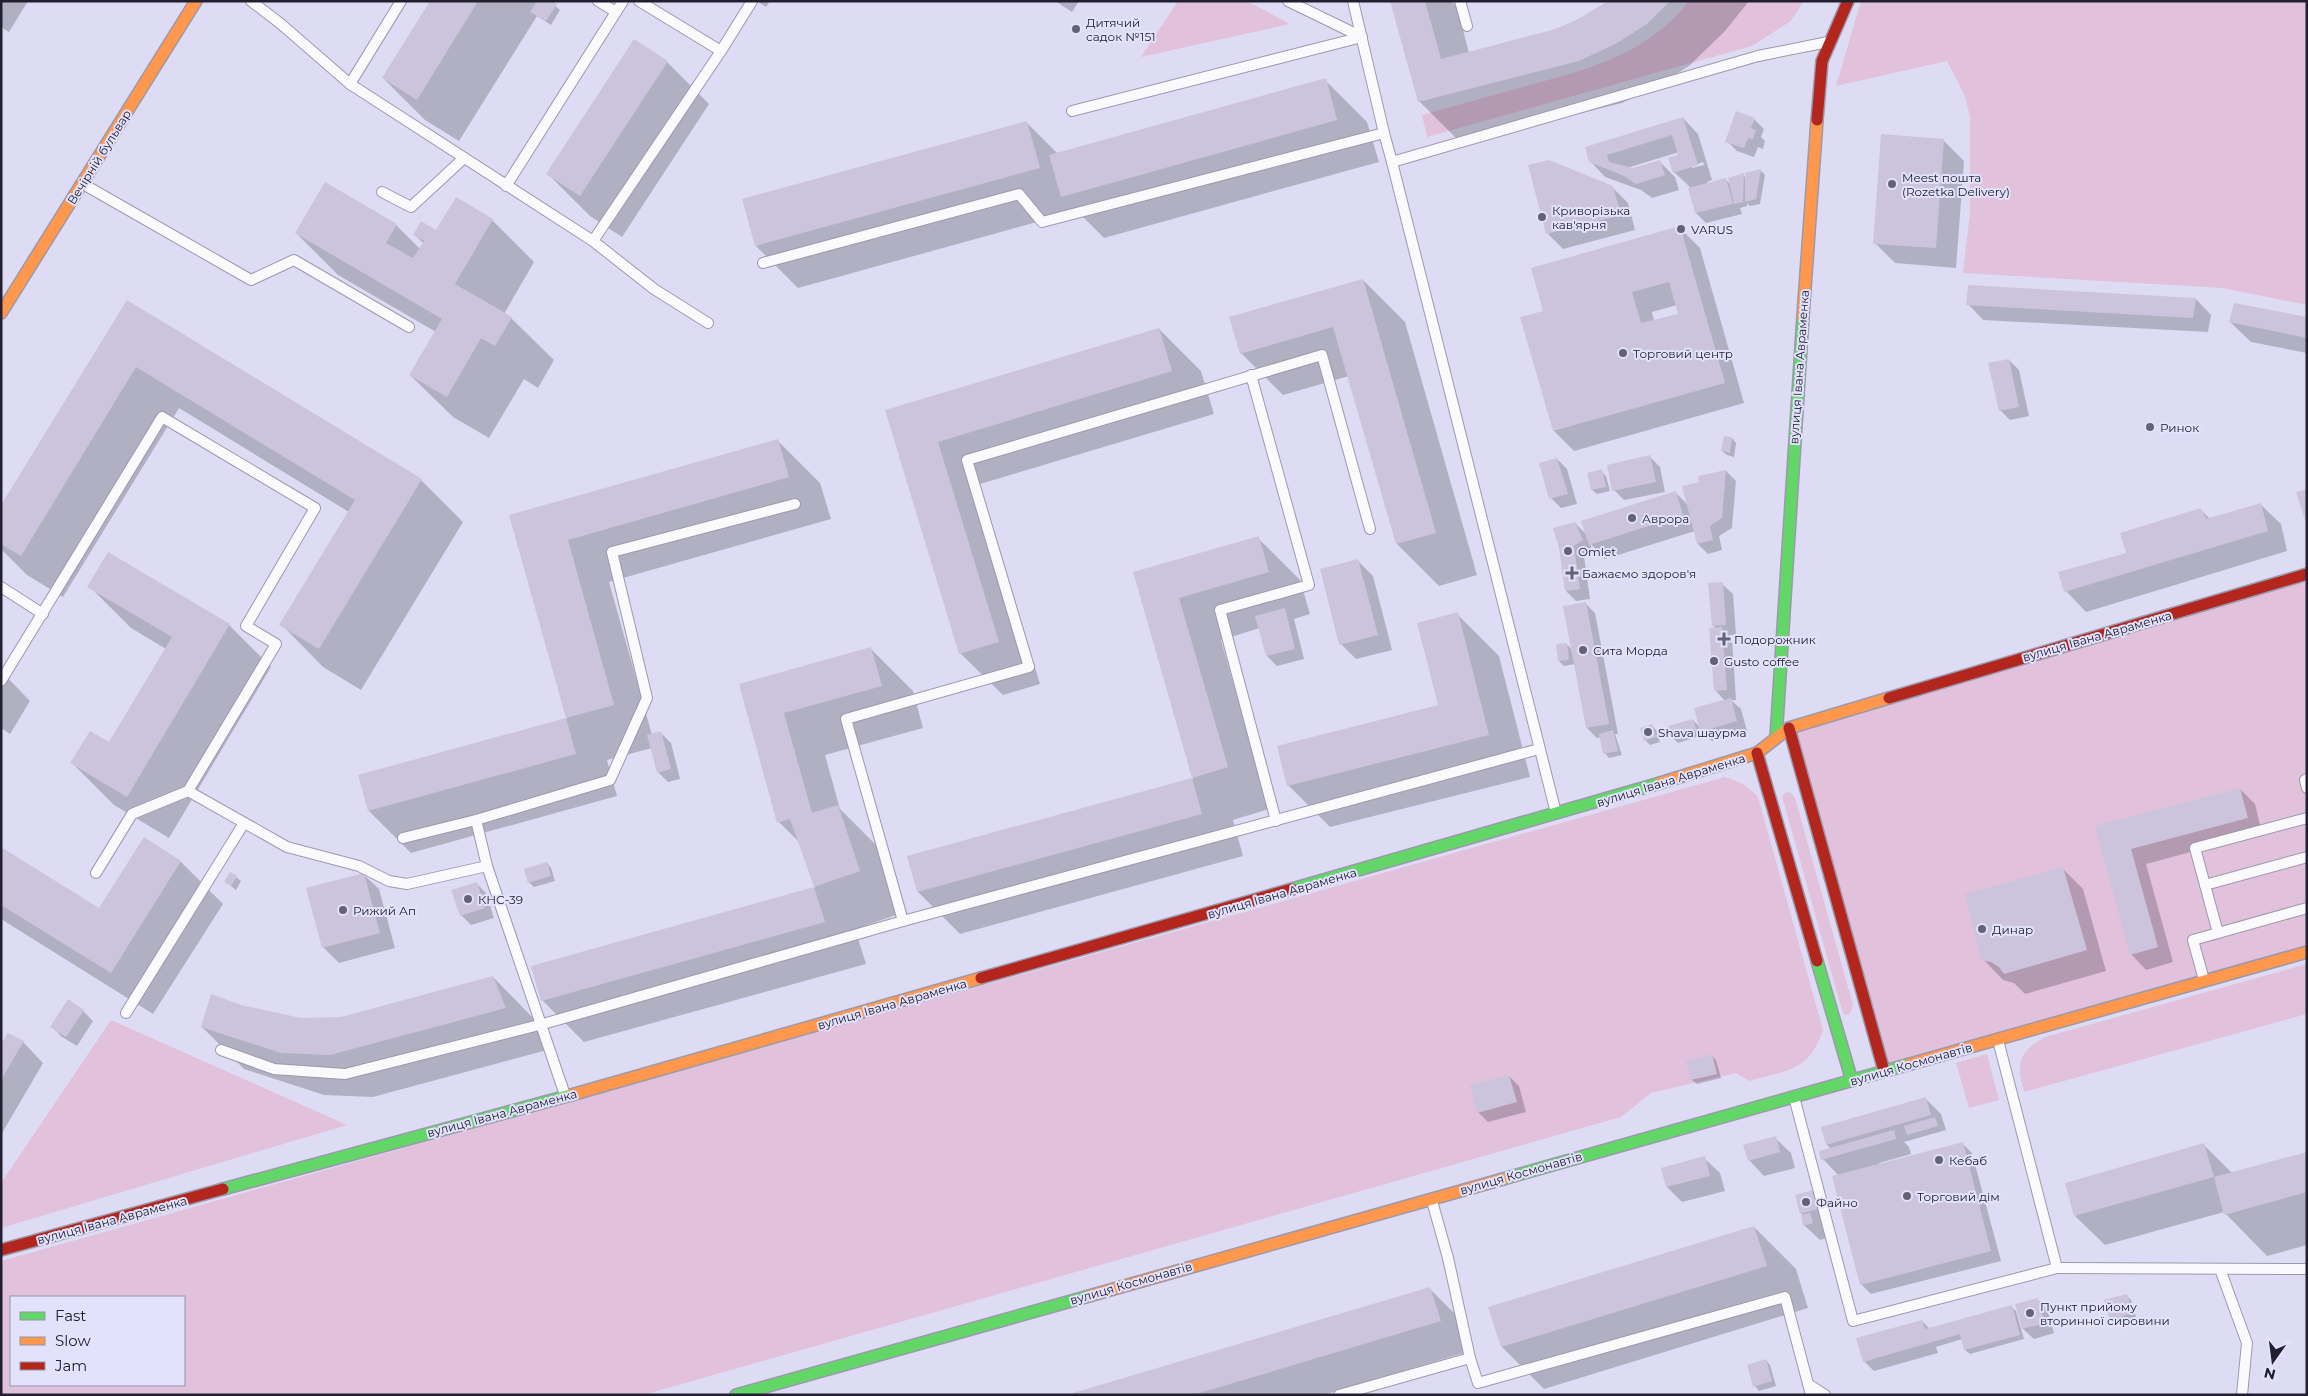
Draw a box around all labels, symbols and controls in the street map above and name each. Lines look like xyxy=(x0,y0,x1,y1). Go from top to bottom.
place label: Дитячий садок №151 xyxy=(1086,15,1156,44)
marker: Дитячий садок №151 xyxy=(1070,23,1082,35)
street label: Вечірній бульвар xyxy=(64,107,134,207)
place label: Meest пошта (Rozetka Delivery) xyxy=(1902,170,2010,199)
marker: Meest пошта (Rozetka Delivery) xyxy=(1886,178,1898,190)
place label: Криворізька кав'ярня xyxy=(1552,203,1630,232)
marker: Криворізька кав'ярня xyxy=(1536,211,1548,223)
place label: VARUS xyxy=(1691,222,1733,237)
marker: VARUS xyxy=(1675,223,1687,235)
street label: вулиця Івана Авраменка xyxy=(1786,289,1812,445)
place label: Торговий центр xyxy=(1633,346,1733,361)
marker: Торговий центр xyxy=(1617,347,1629,359)
place label: Ринок xyxy=(2160,420,2199,435)
marker: Ринок xyxy=(2144,421,2156,433)
place label: Аврора xyxy=(1642,511,1689,526)
marker: Аврора xyxy=(1626,512,1638,524)
place label: Omlet xyxy=(1578,544,1616,559)
marker: Omlet xyxy=(1562,545,1574,557)
place label: Бажаємо здоров'я xyxy=(1582,566,1696,581)
marker: Бажаємо здоров'я xyxy=(1566,567,1578,579)
street label: вулиця Івана Авраменка xyxy=(2021,607,2173,665)
place label: Подорожник xyxy=(1734,632,1816,647)
marker: Подорожник xyxy=(1718,633,1730,645)
place label: Сита Морда xyxy=(1593,643,1668,658)
marker: Сита Морда xyxy=(1577,644,1589,656)
place label: Gusto coffee xyxy=(1724,654,1799,669)
marker: Gusto coffee xyxy=(1708,655,1720,667)
place label: Shava шаурма xyxy=(1658,725,1746,740)
marker: Shava шаурма xyxy=(1642,726,1654,738)
street label: вулиця Івана Авраменка xyxy=(1595,750,1747,810)
street label: вулиця Івана Авраменка xyxy=(1206,864,1358,922)
place label: КНС-39 xyxy=(478,892,523,907)
marker: КНС-39 xyxy=(462,893,474,905)
place label: Рижий Ап xyxy=(353,903,416,918)
marker: Рижий Ап xyxy=(337,904,349,916)
place label: Динар xyxy=(1992,922,2033,937)
marker: Динар xyxy=(1976,923,1988,935)
street label: вулиця Івана Авраменка xyxy=(816,975,968,1033)
street label: вулиця Космонавтів xyxy=(1848,1039,1974,1089)
street label: вулиця Івана Авраменка xyxy=(425,1086,579,1140)
street label: вулиця Космонавтів xyxy=(1458,1148,1584,1198)
place label: Кебаб xyxy=(1949,1153,1987,1168)
marker: Кебаб xyxy=(1933,1154,1945,1166)
place label: Торговий дім xyxy=(1917,1189,2000,1204)
marker: Торговий дім xyxy=(1901,1190,1913,1202)
street label: вулиця Івана Авраменка xyxy=(35,1193,189,1247)
place label: Файно xyxy=(1816,1195,1858,1210)
marker: Файно xyxy=(1800,1196,1812,1208)
street label: вулиця Космонавтів xyxy=(1068,1258,1194,1308)
legend xyxy=(10,1296,185,1386)
place label: Пункт прийому вторинної сировини xyxy=(2040,1299,2170,1328)
text: Fast xyxy=(55,1306,86,1325)
marker: Пункт прийому вторинної сировини xyxy=(2024,1307,2036,1319)
text: Slow xyxy=(55,1331,91,1350)
north arrow xyxy=(2248,1336,2298,1386)
text: Jam xyxy=(54,1356,87,1375)
text: N xyxy=(2262,1364,2278,1384)

